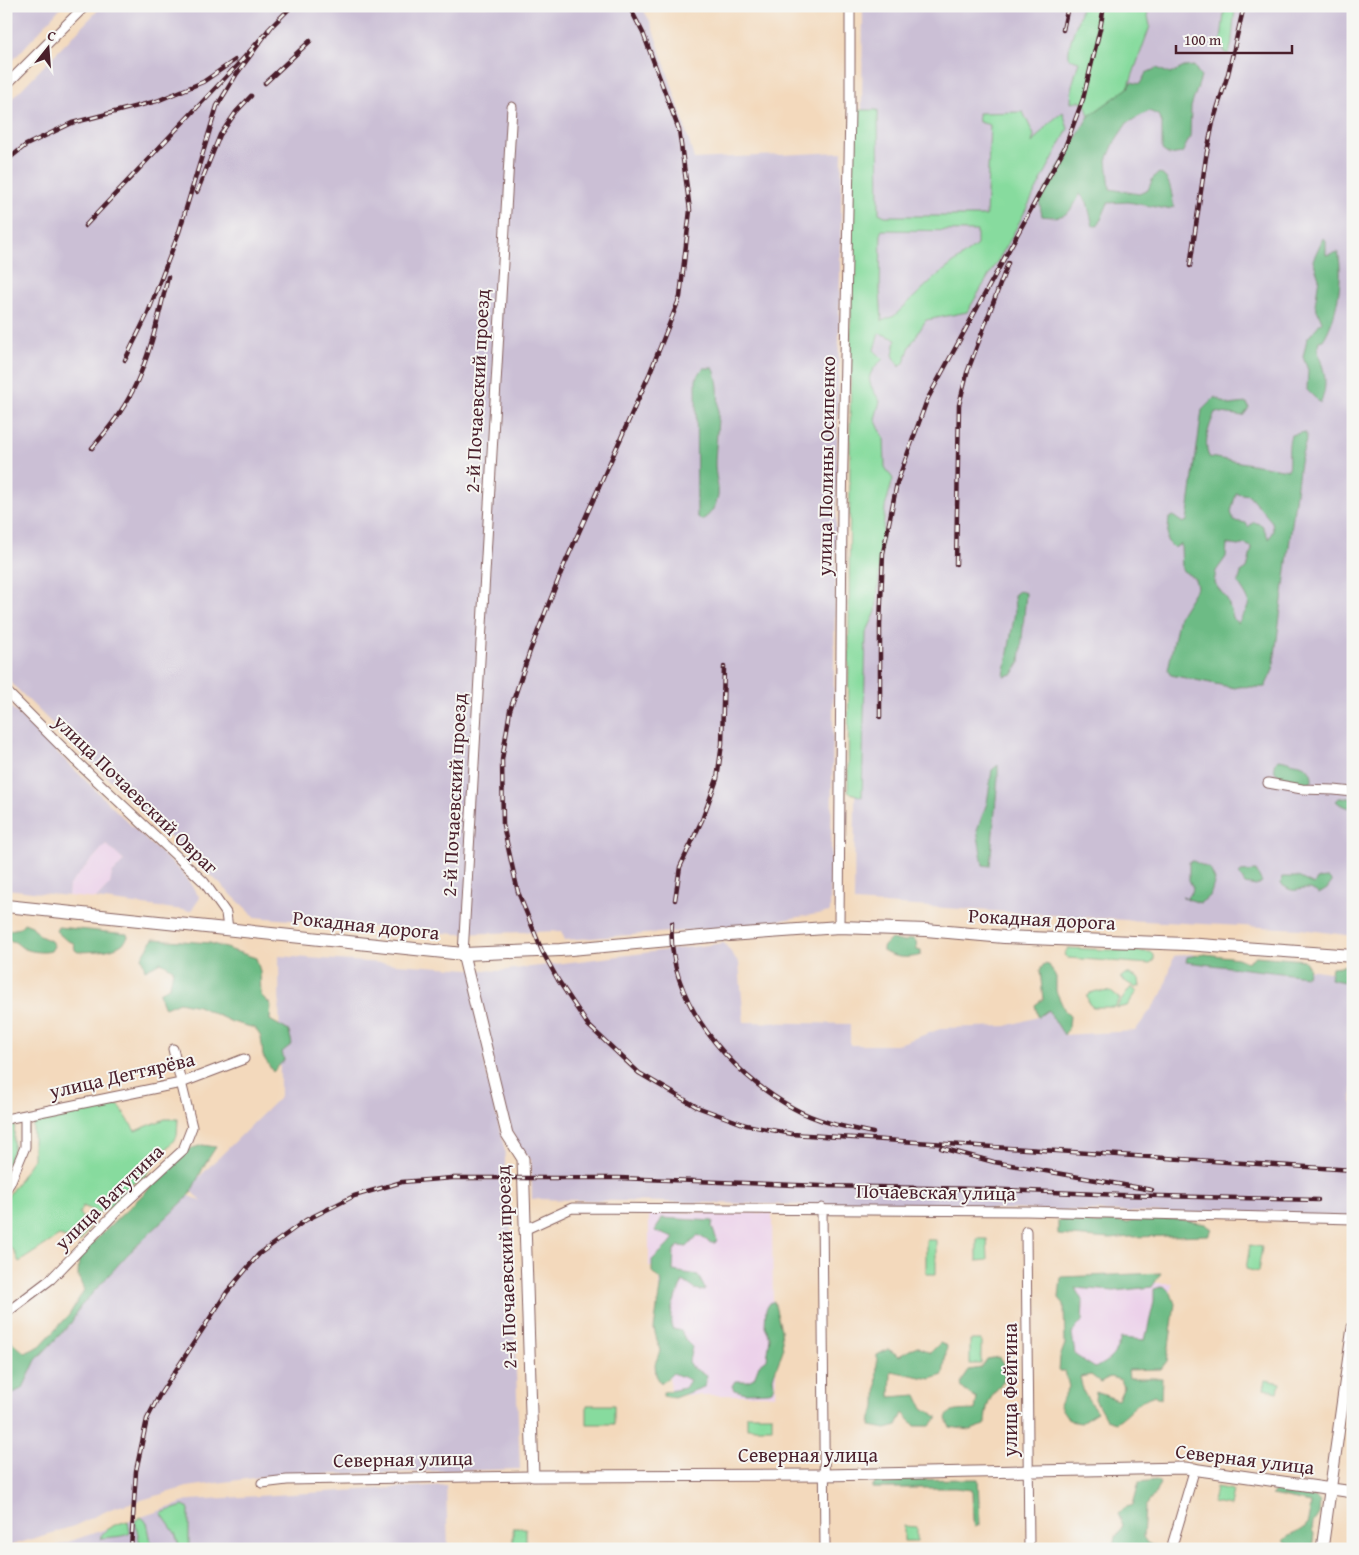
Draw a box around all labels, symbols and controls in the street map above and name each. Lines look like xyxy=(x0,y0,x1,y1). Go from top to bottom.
north arrow xyxy=(22,22,72,72)
scale bar xyxy=(1176,22,1293,54)
text: С xyxy=(45,25,59,46)
text: 100 m xyxy=(1184,29,1222,50)
street label: 2-й Почаевский проезд xyxy=(457,288,496,494)
street label: улица Полины Осипенко xyxy=(809,356,842,577)
street label: 2-й Почаевский проезд xyxy=(434,692,473,898)
street label: улица Почаевский Овраг xyxy=(47,706,226,881)
street label: Рокадная дорога xyxy=(968,900,1117,937)
street label: Рокадная дорога xyxy=(291,902,441,947)
street label: улица Дегтярёва xyxy=(45,1044,198,1106)
street label: улица Ватутина xyxy=(47,1137,170,1257)
street label: 2-й Почаевский проезд xyxy=(487,1164,524,1369)
street label: Почаевская улица xyxy=(856,1176,1017,1207)
street label: улица Фейгина xyxy=(995,1322,1024,1458)
street label: Северная улица xyxy=(1174,1436,1317,1481)
street label: Северная улица xyxy=(738,1440,878,1469)
street label: Северная улица xyxy=(333,1443,474,1474)

